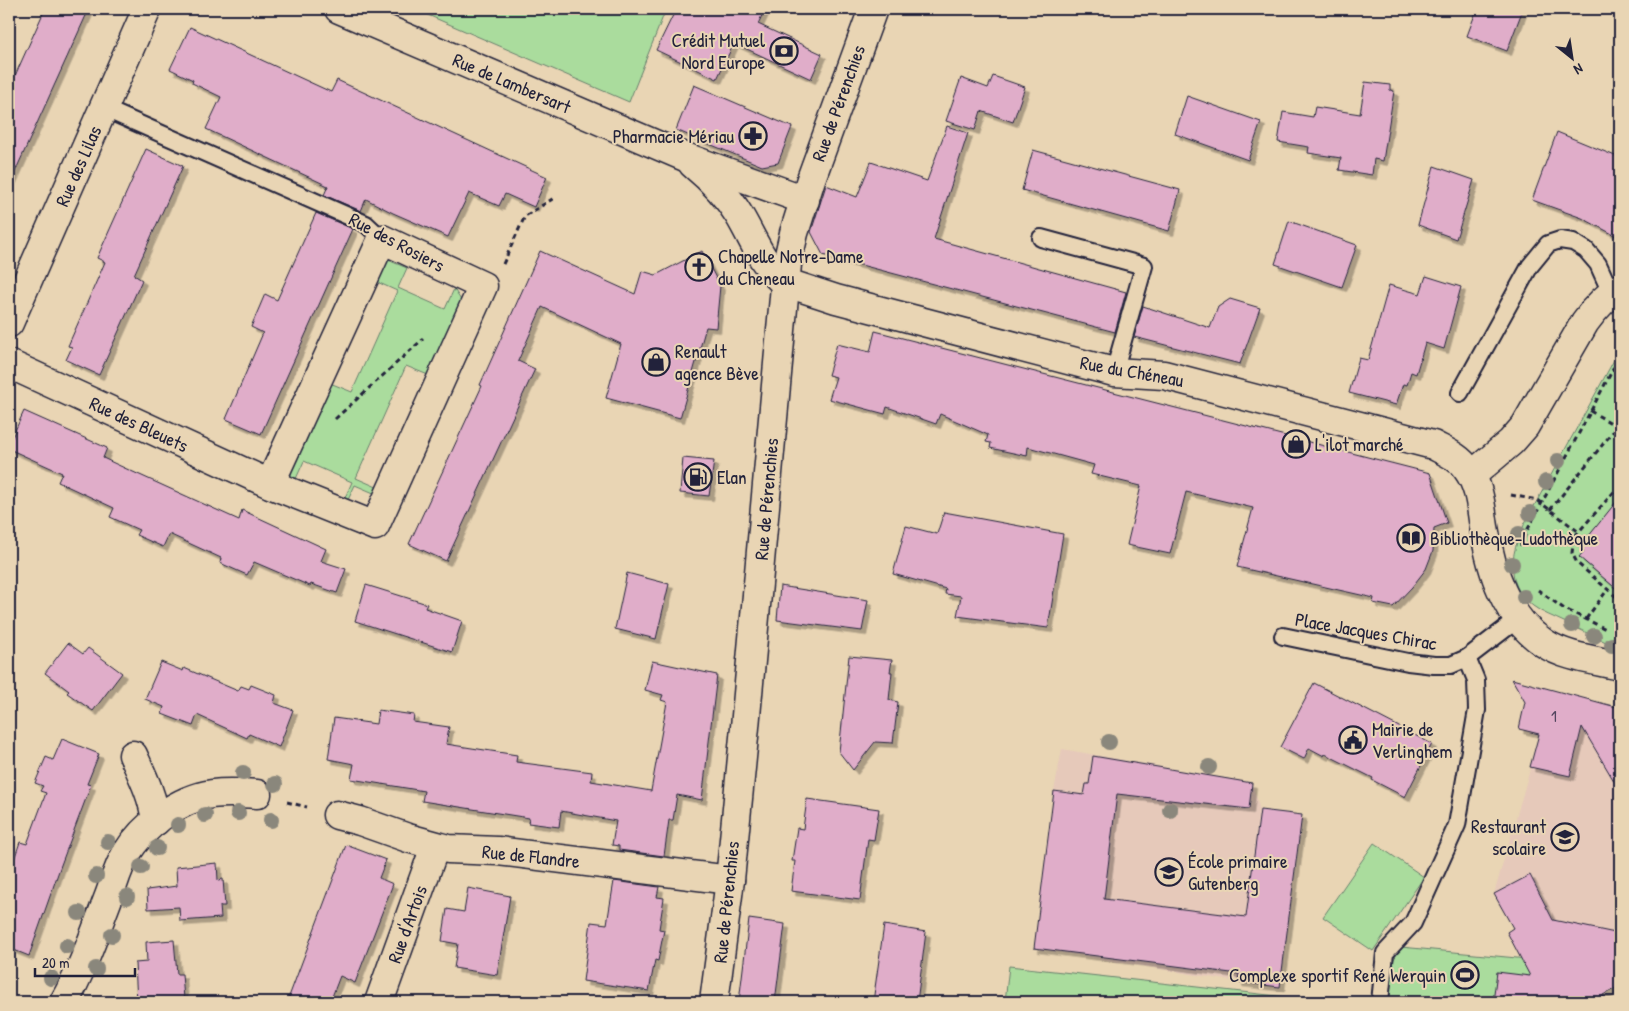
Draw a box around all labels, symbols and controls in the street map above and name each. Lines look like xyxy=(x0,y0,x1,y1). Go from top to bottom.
place label: Crédit Mutuel Nord Europe xyxy=(671,27,766,75)
north arrow xyxy=(1546,32,1596,82)
bank icon: Crédit Mutuel Nord Europe xyxy=(769,36,799,66)
street label: Rue de Pérenchies xyxy=(805,41,871,165)
street label: Rue de Lambersart xyxy=(449,46,576,120)
text: N xyxy=(1570,60,1587,80)
street label: Rue des Lilas xyxy=(49,121,107,211)
pharmacy icon: Pharmacie Mériau xyxy=(738,121,768,151)
place label: Pharmacie Mériau xyxy=(613,123,734,149)
street label: Rue des Rosiers xyxy=(345,206,449,278)
place label: Chapelle Notre-Dame du Cheneau xyxy=(718,243,864,291)
church icon: Chapelle Notre-Dame du Cheneau xyxy=(684,252,714,282)
place label: Renault agence Bève xyxy=(675,338,759,386)
shop icon: Renault agence Bève xyxy=(641,347,671,377)
street label: Rue du Chéneau xyxy=(1078,349,1186,393)
street label: Rue des Bleuets xyxy=(85,390,193,458)
shop icon: L'ilot marché xyxy=(1281,429,1311,459)
place label: L'ilot marché xyxy=(1315,431,1404,457)
street label: Rue de Pérenchies xyxy=(748,437,784,561)
fuel station icon: Elan xyxy=(683,462,713,492)
place label: Elan xyxy=(717,464,747,490)
library icon: Bibliothèque-Ludothèque xyxy=(1396,523,1426,553)
place label: Bibliothèque-Ludothèque xyxy=(1430,525,1599,551)
street label: Place Jacques Chirac xyxy=(1293,606,1439,656)
house number: 1 xyxy=(1551,705,1557,727)
place label: Mairie de Verlinghem xyxy=(1372,716,1452,764)
public building icon: Mairie de Verlinghem xyxy=(1338,725,1368,755)
place label: Restaurant scolaire xyxy=(1471,813,1546,861)
school or university icon: Restaurant scolaire xyxy=(1550,822,1580,852)
street label: Rue de Flandre xyxy=(481,838,582,874)
street label: Rue de Pérenchies xyxy=(707,840,745,964)
place label: École primaire Gutenberg xyxy=(1188,848,1288,896)
school or university icon: École primaire Gutenberg xyxy=(1154,857,1184,887)
street label: Rue d'Artois xyxy=(381,881,433,967)
scale bar xyxy=(35,946,135,978)
text: 20 m xyxy=(42,952,69,973)
sports icon: Complexe sportif René Werquin xyxy=(1450,960,1480,990)
place label: Complexe sportif René Werquin xyxy=(1229,962,1446,988)

